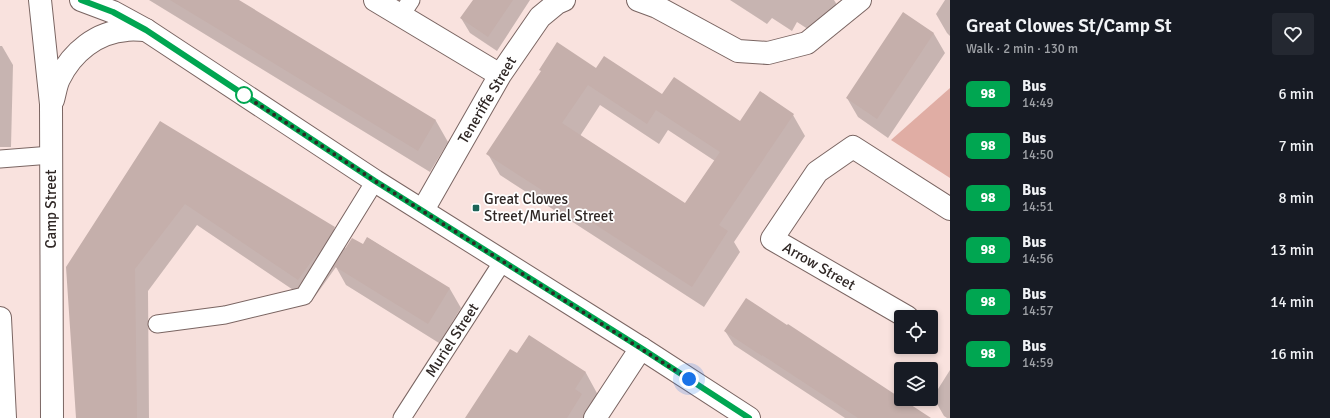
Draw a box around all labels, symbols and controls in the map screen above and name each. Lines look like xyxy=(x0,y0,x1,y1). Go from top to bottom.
button: heart xyxy=(1272,13,1314,55)
text: Great Clowes St/Camp St xyxy=(966,14,1172,38)
text: Walk · 2 min · 130 m xyxy=(966,41,1078,57)
street label: Teneriffe Street xyxy=(454,53,520,147)
text: Bus xyxy=(1022,77,1046,95)
text: 98 xyxy=(980,85,996,102)
text: 6 min xyxy=(1278,85,1314,103)
unlabelled marker xyxy=(235,86,253,104)
text: 14:49 xyxy=(1022,95,1054,111)
text: Bus xyxy=(1022,129,1046,147)
text: 98 xyxy=(980,137,996,154)
text: 7 min xyxy=(1278,137,1314,155)
text: 14:50 xyxy=(1022,147,1054,163)
street label: Camp Street xyxy=(42,170,60,248)
text: Bus xyxy=(1022,181,1046,199)
text: 98 xyxy=(980,189,996,206)
text: 8 min xyxy=(1278,189,1314,207)
place label: Great Clowes Street/Muriel Street xyxy=(484,190,614,225)
text: 14:51 xyxy=(1022,199,1054,215)
marker: Great Clowes Street/Muriel Street xyxy=(471,203,481,213)
text: Bus xyxy=(1022,233,1046,251)
street label: Arrow Street xyxy=(780,238,858,294)
text: 98 xyxy=(980,241,996,258)
text: 13 min xyxy=(1270,241,1314,259)
text: 14:56 xyxy=(1022,251,1054,267)
text: Bus xyxy=(1022,285,1046,303)
text: 98 xyxy=(980,293,996,310)
text: 14 min xyxy=(1270,293,1314,311)
street label: Muriel Street xyxy=(421,300,483,380)
text: 14:57 xyxy=(1022,303,1054,319)
map controls xyxy=(894,310,938,406)
button: locate xyxy=(894,310,938,354)
text: Bus xyxy=(1022,337,1046,355)
text: 98 xyxy=(980,345,996,362)
text: 16 min xyxy=(1270,345,1314,363)
text: 14:59 xyxy=(1022,355,1054,371)
button: layers xyxy=(894,362,938,406)
your location xyxy=(679,369,699,389)

